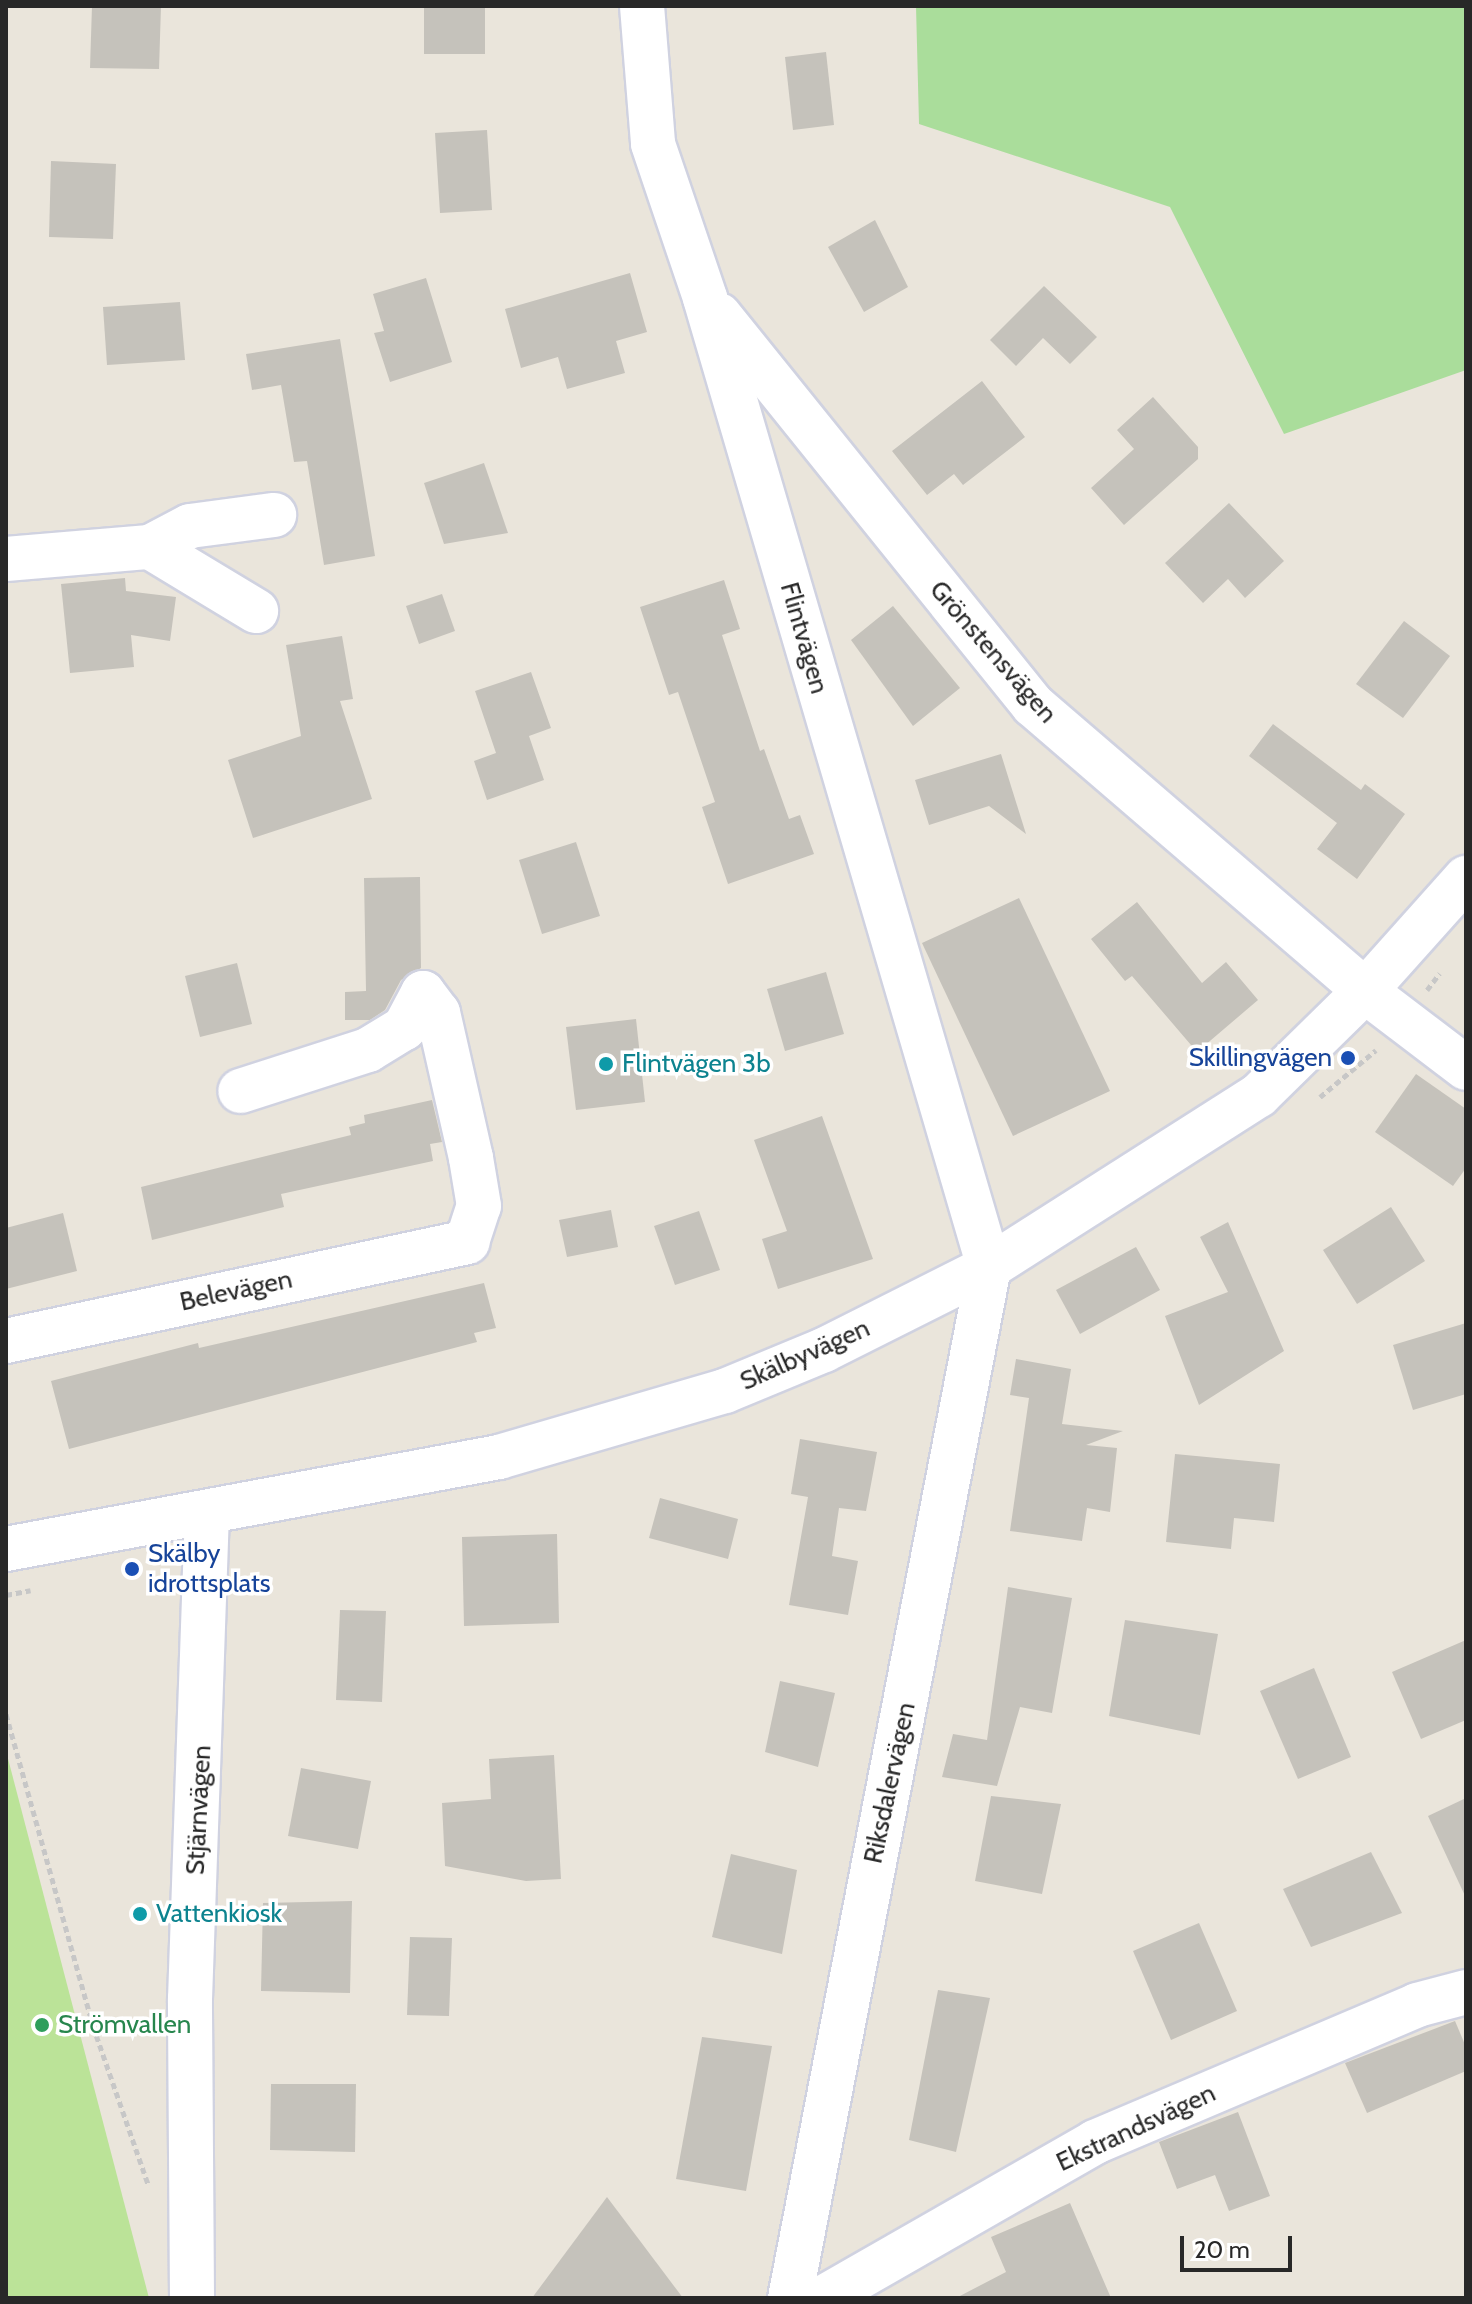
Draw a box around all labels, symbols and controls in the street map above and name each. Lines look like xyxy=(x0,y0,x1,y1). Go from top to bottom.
street label: Grönstensvägen xyxy=(923,575,1063,729)
street label: Flintvägen xyxy=(773,579,835,697)
place label: Skillingvägen xyxy=(1189,1042,1332,1074)
place label: Flintvägen 3b xyxy=(622,1048,771,1080)
marker: Skillingvägen xyxy=(1339,1049,1357,1067)
marker: Flintvägen 3b xyxy=(597,1055,615,1073)
street label: Belevägen xyxy=(177,1264,295,1318)
street label: Skälbyvägen xyxy=(735,1313,875,1397)
place label: Skälby idrottsplats xyxy=(148,1538,271,1600)
marker: Skälby idrottsplats xyxy=(123,1560,141,1578)
street label: Riksdalervägen xyxy=(858,1700,922,1866)
street label: Stjärnvägen xyxy=(180,1744,218,1876)
place label: Vattenkiosk xyxy=(156,1898,282,1930)
marker: Vattenkiosk xyxy=(131,1905,149,1923)
place label: Strömvallen xyxy=(58,2009,191,2041)
marker: Strömvallen xyxy=(33,2016,51,2034)
street label: Ekstrandsvägen xyxy=(1052,2078,1220,2178)
scale bar xyxy=(1184,2220,1296,2270)
text: 20 m xyxy=(1194,2235,1250,2264)

